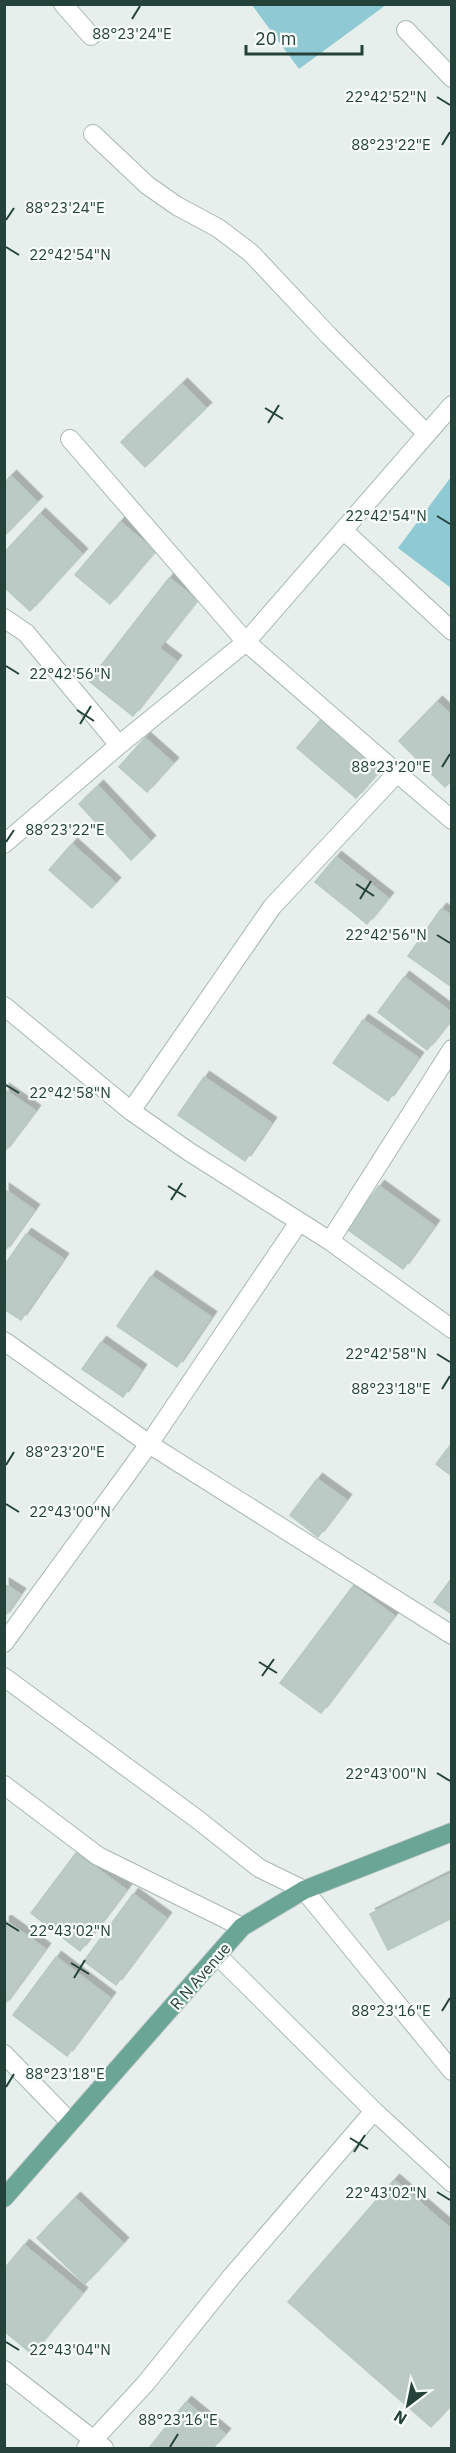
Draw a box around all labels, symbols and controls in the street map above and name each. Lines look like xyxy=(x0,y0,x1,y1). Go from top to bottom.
scale bar xyxy=(246,18,362,56)
text: 88°23'24"E xyxy=(92,24,172,43)
text: 20 m xyxy=(255,27,297,50)
text: 22°42'52"N xyxy=(345,87,427,106)
text: 88°23'22"E xyxy=(351,135,431,154)
text: 88°23'24"E xyxy=(25,198,105,217)
text: 22°42'54"N xyxy=(29,245,111,264)
text: 22°42'54"N xyxy=(345,506,427,525)
text: 22°42'56"N xyxy=(29,664,111,683)
text: 88°23'20"E xyxy=(351,757,431,776)
text: 88°23'22"E xyxy=(25,820,105,839)
text: 22°42'56"N xyxy=(345,925,427,944)
text: 22°42'58"N xyxy=(29,1083,111,1102)
text: 22°42'58"N xyxy=(345,1344,427,1363)
text: 88°23'18"E xyxy=(351,1379,431,1398)
text: 88°23'20"E xyxy=(25,1442,105,1461)
text: 22°43'00"N xyxy=(29,1502,111,1521)
text: 22°43'00"N xyxy=(345,1764,427,1783)
text: 22°43'02"N xyxy=(29,1921,111,1940)
street label: R N Avenue xyxy=(165,1938,235,2014)
text: 88°23'16"E xyxy=(351,2001,431,2020)
text: 88°23'18"E xyxy=(25,2064,105,2083)
text: 22°43'02"N xyxy=(345,2183,427,2202)
text: 22°43'04"N xyxy=(29,2340,111,2359)
north arrow xyxy=(378,2375,438,2435)
text: N xyxy=(390,2406,410,2429)
text: 88°23'16"E xyxy=(138,2410,218,2429)

